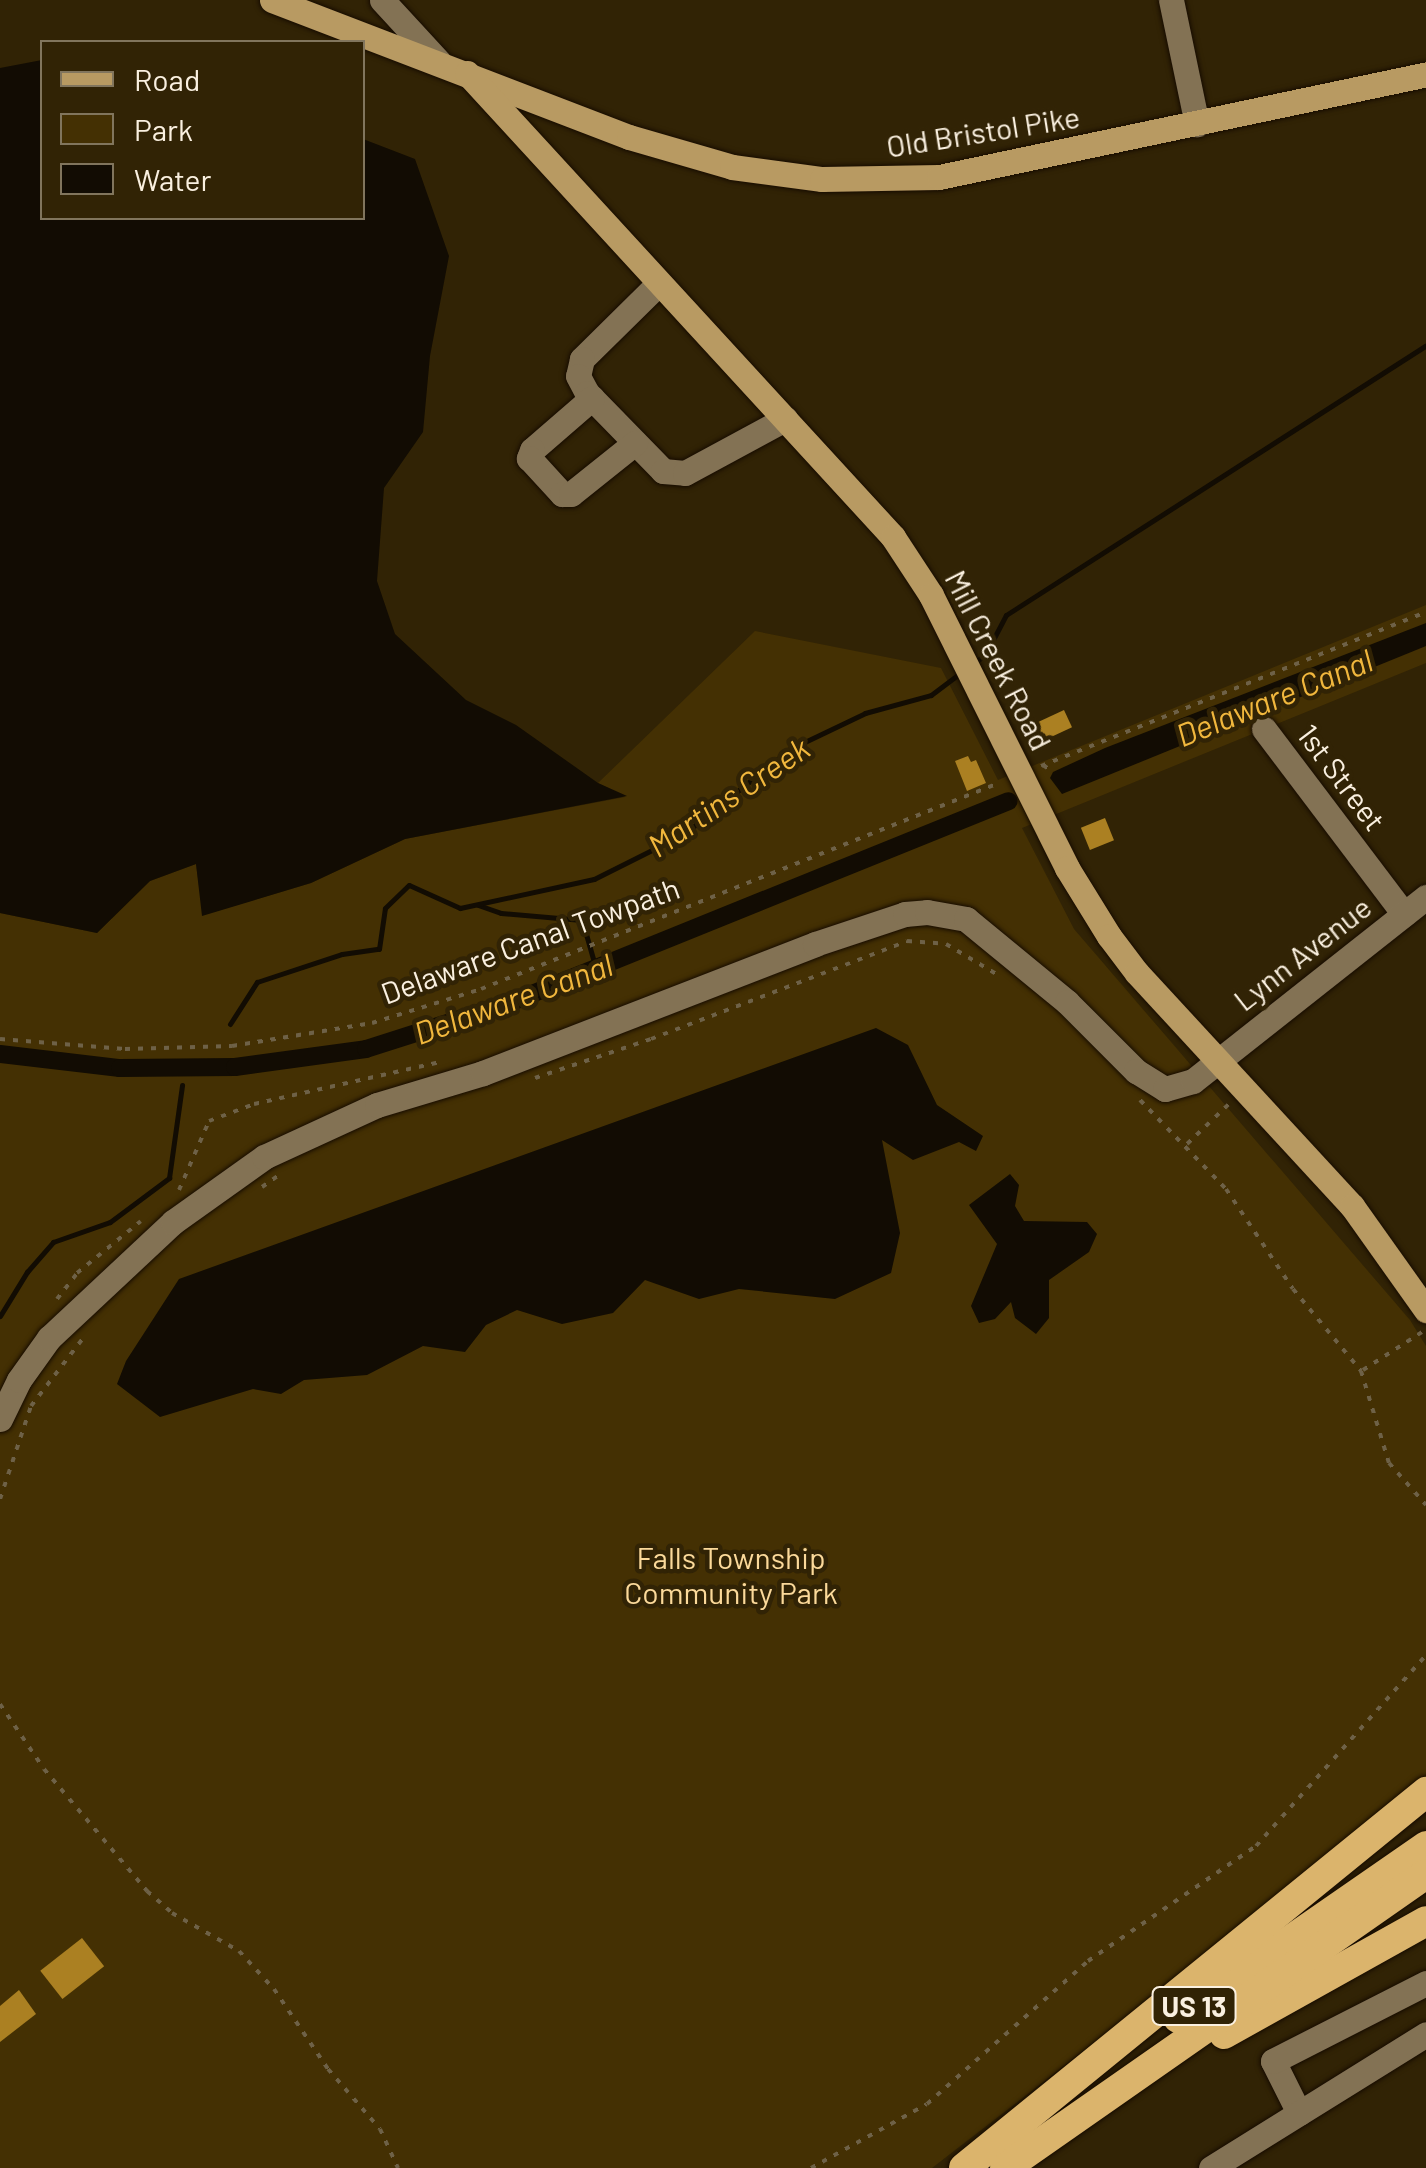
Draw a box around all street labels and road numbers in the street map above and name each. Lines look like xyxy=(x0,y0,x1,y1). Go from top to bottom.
street label: Old Bristol Pike xyxy=(884,98,1082,164)
street label: Mill Creek Road xyxy=(938,564,1060,756)
street label: 1st Street xyxy=(1290,717,1394,837)
street label: Delaware Canal Towpath xyxy=(376,869,684,1011)
street label: Lynn Avenue xyxy=(1226,888,1378,1018)
road number: US 13 xyxy=(1152,1983,1236,2029)

